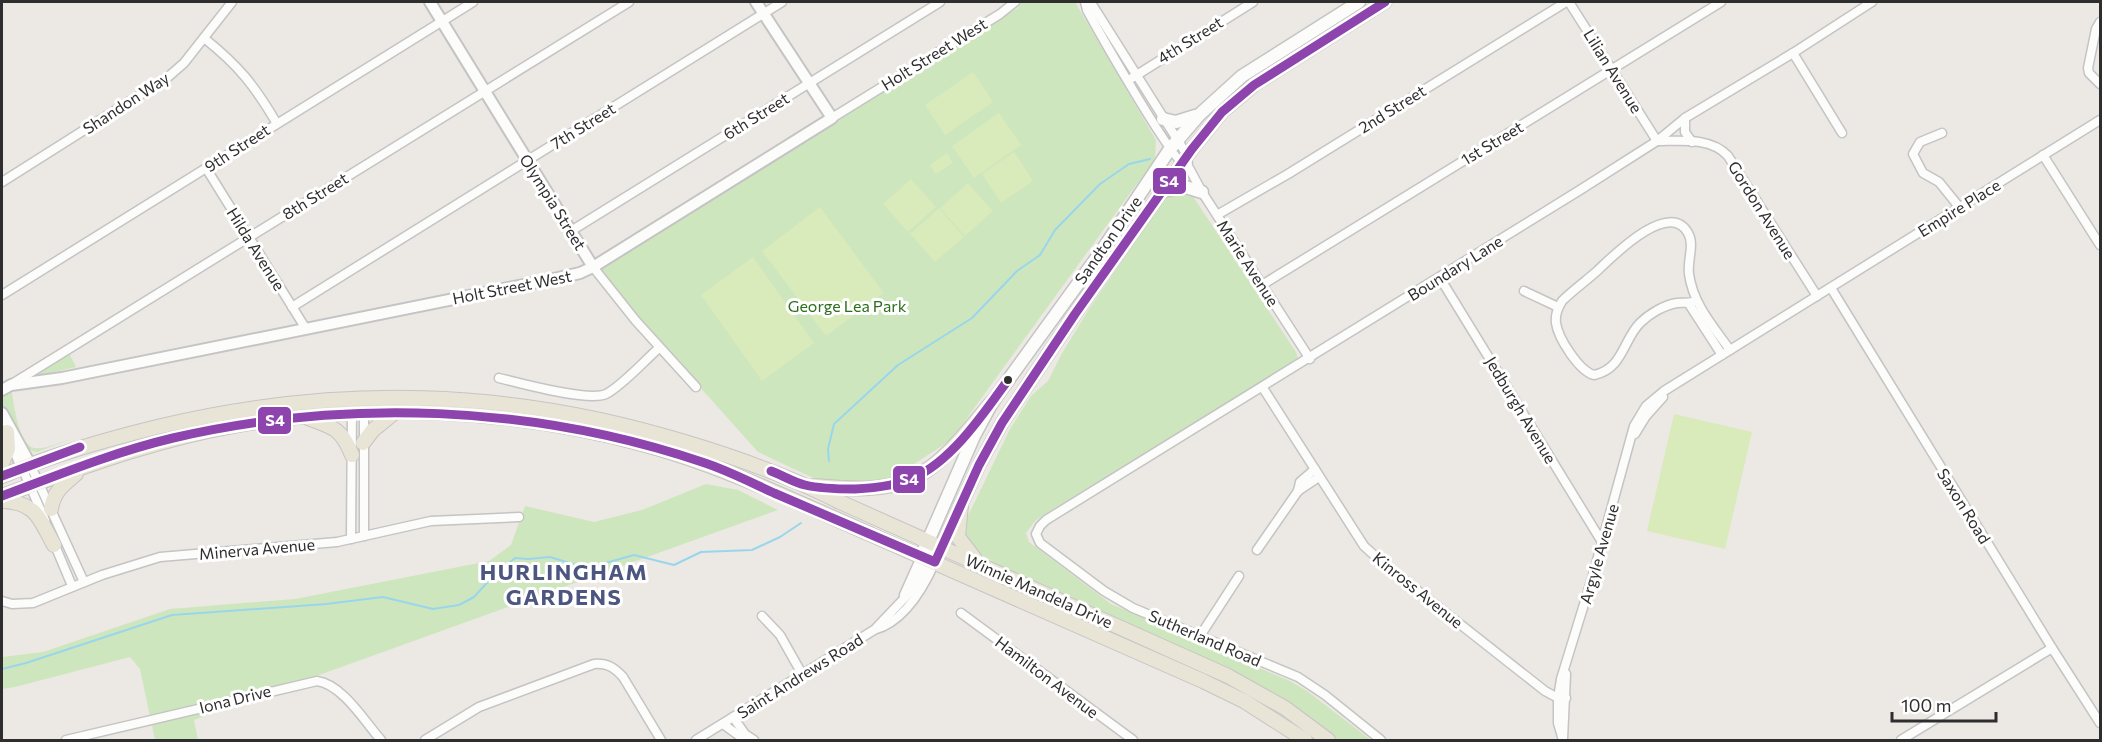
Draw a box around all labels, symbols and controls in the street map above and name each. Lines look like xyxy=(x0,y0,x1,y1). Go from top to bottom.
street label: 4th Street xyxy=(1153,12,1226,67)
street label: Holt Street West xyxy=(877,13,990,94)
street label: Lilian Avenue xyxy=(1580,25,1647,116)
street label: Shandon Way xyxy=(79,68,172,138)
street label: 2nd Street xyxy=(1355,80,1429,137)
street label: 6th Street xyxy=(719,88,792,143)
street label: 7th Street xyxy=(547,98,619,153)
street label: 1st Street xyxy=(1457,116,1527,168)
street label: 9th Street xyxy=(201,119,273,176)
street label: Olympia Street xyxy=(516,150,591,254)
street label: Gordon Avenue xyxy=(1725,157,1800,262)
line badge: S4 xyxy=(1152,167,1187,195)
street label: 8th Street xyxy=(278,168,351,223)
text: S4 xyxy=(1159,171,1179,190)
street label: Empire Place xyxy=(1914,175,2003,240)
street label: Sandton Drive xyxy=(1070,192,1145,287)
street label: Hilda Avenue xyxy=(223,204,289,294)
street label: Marie Avenue xyxy=(1214,216,1283,309)
street label: Boundary Lane xyxy=(1404,231,1506,304)
street label: Holt Street West xyxy=(451,266,574,307)
park label: George Lea Park xyxy=(788,296,907,315)
street label: Jedburgh Avenue xyxy=(1482,353,1561,467)
unlabelled marker xyxy=(1002,374,1014,386)
line badge: S4 xyxy=(257,406,292,435)
text: S4 xyxy=(265,410,285,429)
line badge: S4 xyxy=(892,465,926,494)
street label: Saxon Road xyxy=(1934,465,1995,547)
text: S4 xyxy=(899,469,919,488)
street label: Argyle Avenue xyxy=(1575,502,1622,606)
street label: Minerva Avenue xyxy=(198,534,316,563)
street label: Kinross Avenue xyxy=(1369,547,1467,632)
street label: Winnie Mandela Drive xyxy=(963,550,1116,632)
district label: HURLINGHAM GARDENS xyxy=(480,558,648,610)
street label: Sutherland Road xyxy=(1146,605,1264,670)
street label: Saint Andrews Road xyxy=(733,629,866,722)
street label: Hamilton Avenue xyxy=(992,632,1103,722)
street label: Iona Drive xyxy=(197,680,273,717)
scale bar xyxy=(1892,685,1996,723)
text: 100 m xyxy=(1901,694,1951,716)

